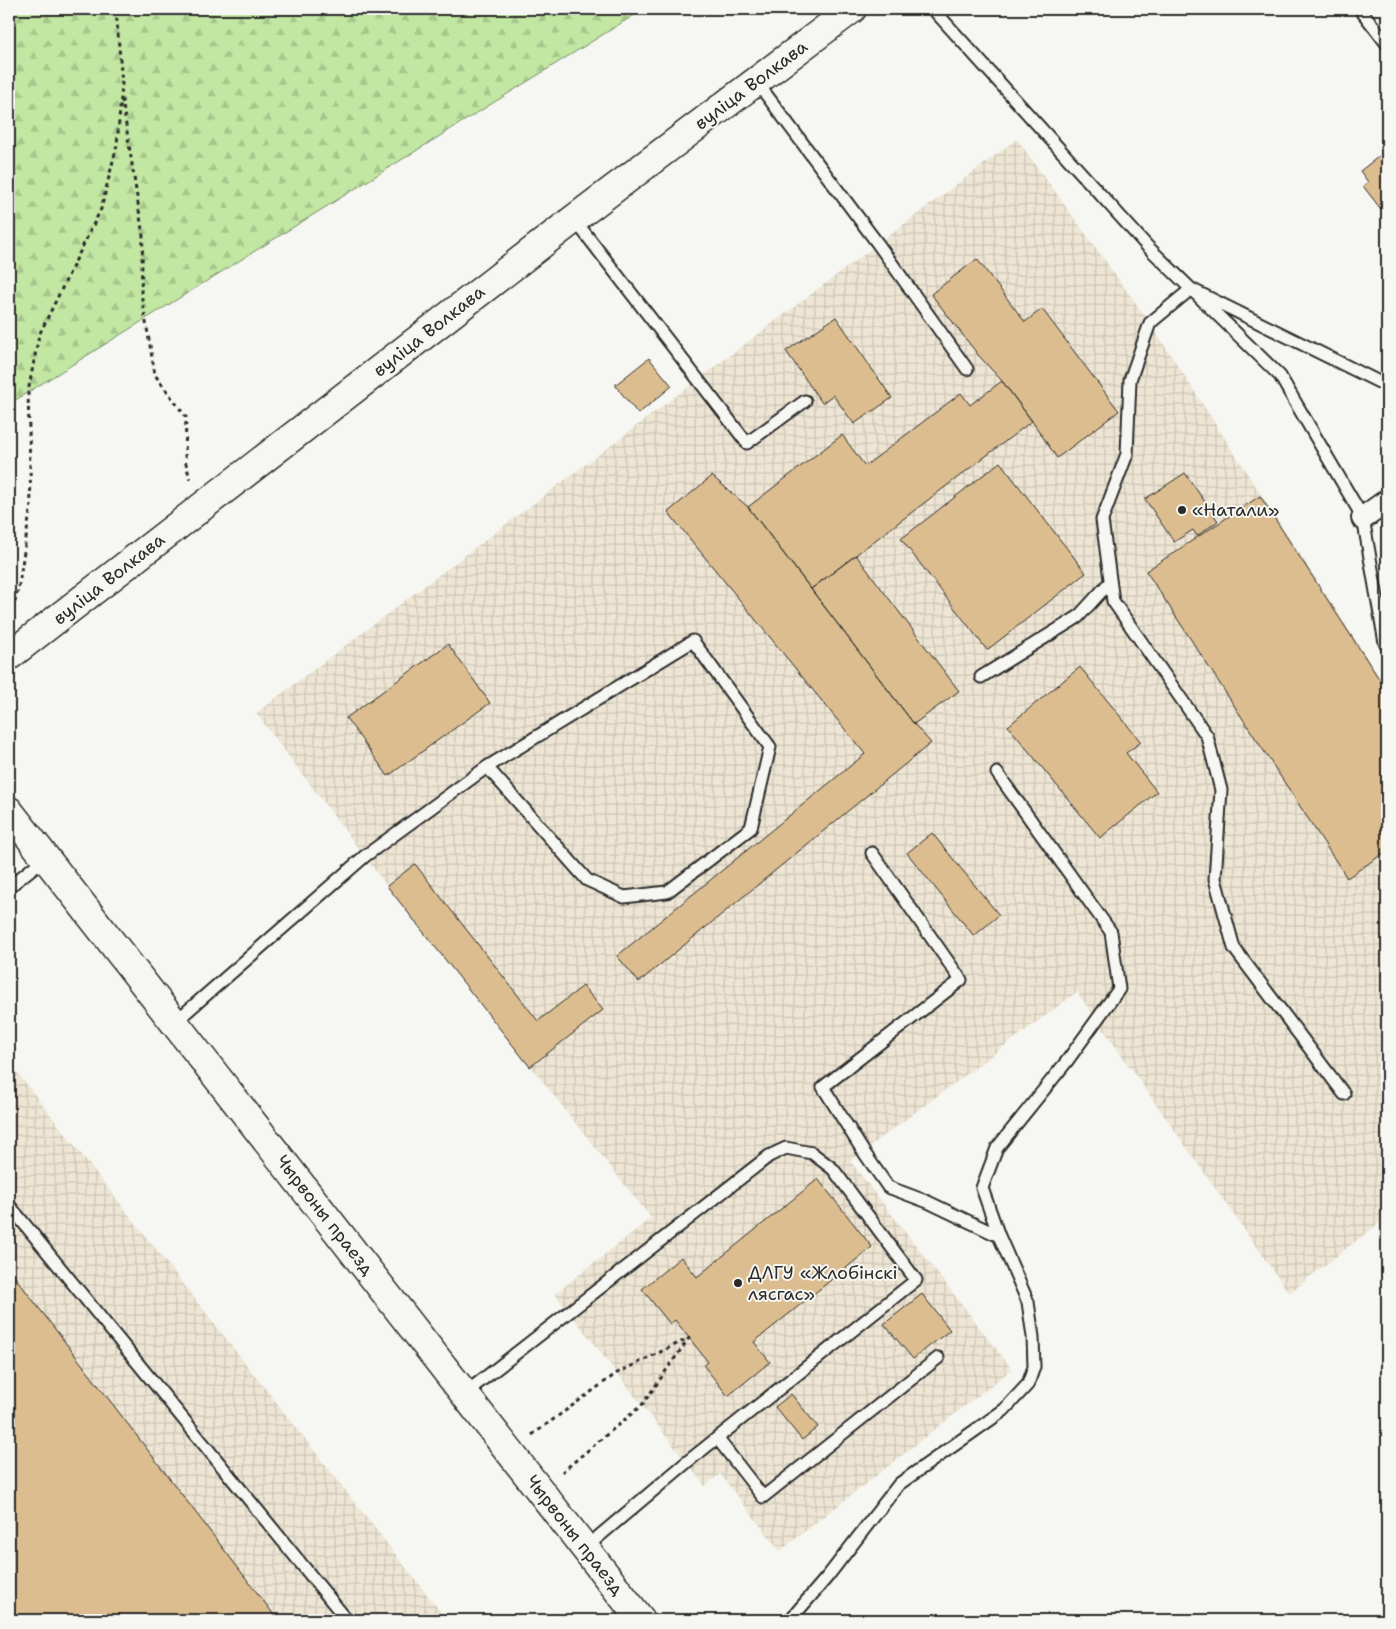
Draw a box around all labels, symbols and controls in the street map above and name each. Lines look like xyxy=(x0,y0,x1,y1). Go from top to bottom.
street label: вуліца Волкава xyxy=(690,35,812,135)
street label: вуліца Волкава xyxy=(368,280,490,382)
place label: «Натали» xyxy=(1192,498,1279,522)
marker: «Натали» xyxy=(1176,504,1188,516)
street label: вуліца Волкава xyxy=(48,528,170,630)
street label: Чырвоны праезд xyxy=(270,1150,380,1281)
place label: ДЛГУ «Жлобінскі лясгас» xyxy=(748,1261,898,1306)
marker: ДЛГУ «Жлобінскі лясгас» xyxy=(732,1277,744,1289)
street label: Чырвоны праезд xyxy=(520,1470,630,1601)

